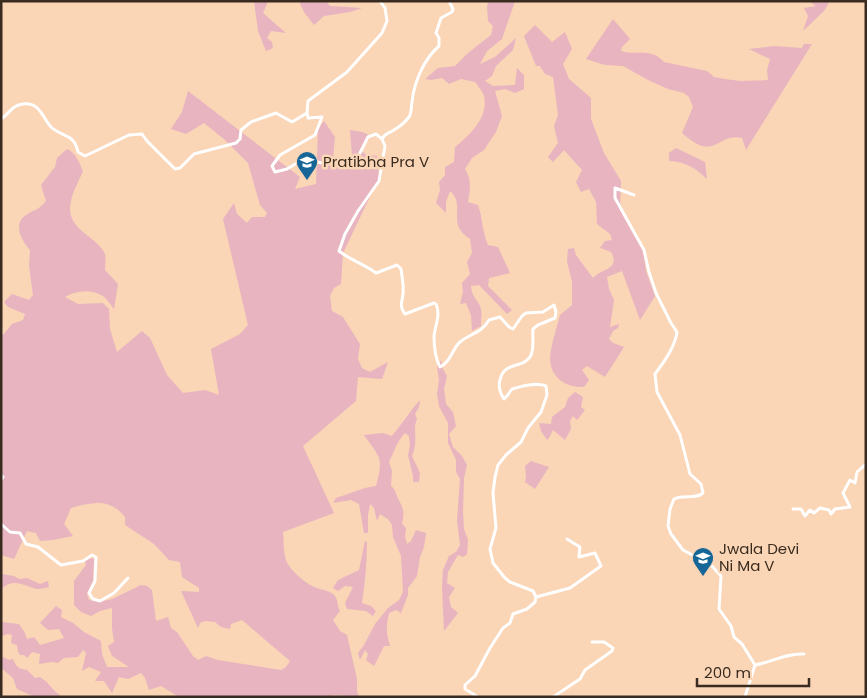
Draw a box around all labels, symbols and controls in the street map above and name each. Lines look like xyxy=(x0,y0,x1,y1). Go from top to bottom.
school or university icon: Pratibha Pra V xyxy=(295,150,319,181)
place label: Pratibha Pra V xyxy=(323,151,429,172)
place label: Jwala Devi Ni Ma V xyxy=(719,538,799,576)
school or university icon: Jwala Devi Ni Ma V xyxy=(691,546,715,577)
scale bar xyxy=(697,656,810,688)
text: 200 m xyxy=(704,662,751,683)

